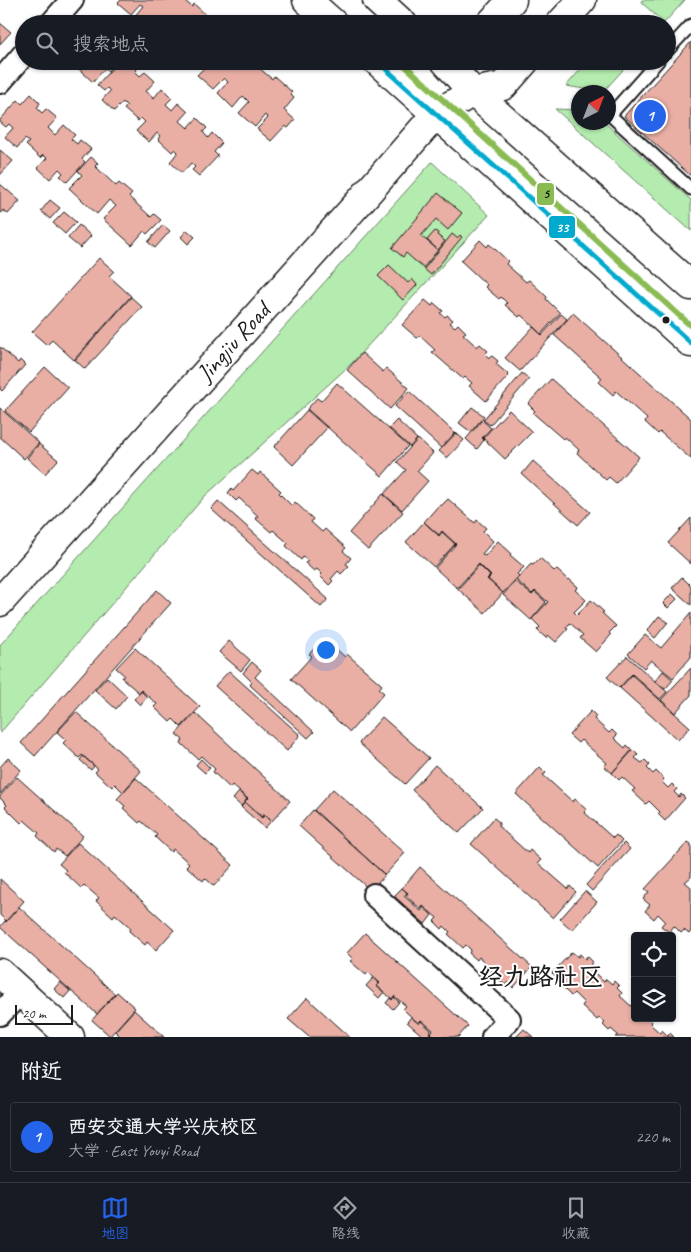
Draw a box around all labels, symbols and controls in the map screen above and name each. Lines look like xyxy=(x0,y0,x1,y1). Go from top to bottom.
search box xyxy=(15,15,676,70)
icon: search xyxy=(33,29,61,57)
text: 搜索地点 xyxy=(73,32,149,56)
north arrow xyxy=(571,85,616,130)
pin: 1 xyxy=(634,97,666,135)
line badge: 5 xyxy=(536,182,555,206)
text: 5 xyxy=(543,185,551,202)
line badge: 33 xyxy=(548,215,576,239)
text: 33 xyxy=(556,219,570,236)
street label: Jingjiu Road xyxy=(189,294,279,388)
unlabelled marker xyxy=(661,315,671,325)
your location xyxy=(313,637,339,663)
map controls xyxy=(631,932,676,1022)
button: locate xyxy=(631,932,676,977)
district label: 经九路社区 xyxy=(478,961,604,993)
button: layers xyxy=(631,977,676,1022)
scale bar xyxy=(15,1002,72,1025)
text: 20 m xyxy=(22,1005,46,1022)
text: 附近 xyxy=(20,1058,62,1084)
text: 西安交通大学兴庆校区 xyxy=(68,1115,258,1139)
text: 1 xyxy=(33,1127,41,1147)
text: 220 m xyxy=(636,1127,670,1147)
text: 大学 · East Youyi Road xyxy=(68,1141,198,1161)
tab: 地图 xyxy=(101,1194,129,1242)
tab: 路线 xyxy=(331,1194,359,1242)
tab: 收藏 xyxy=(562,1194,590,1242)

